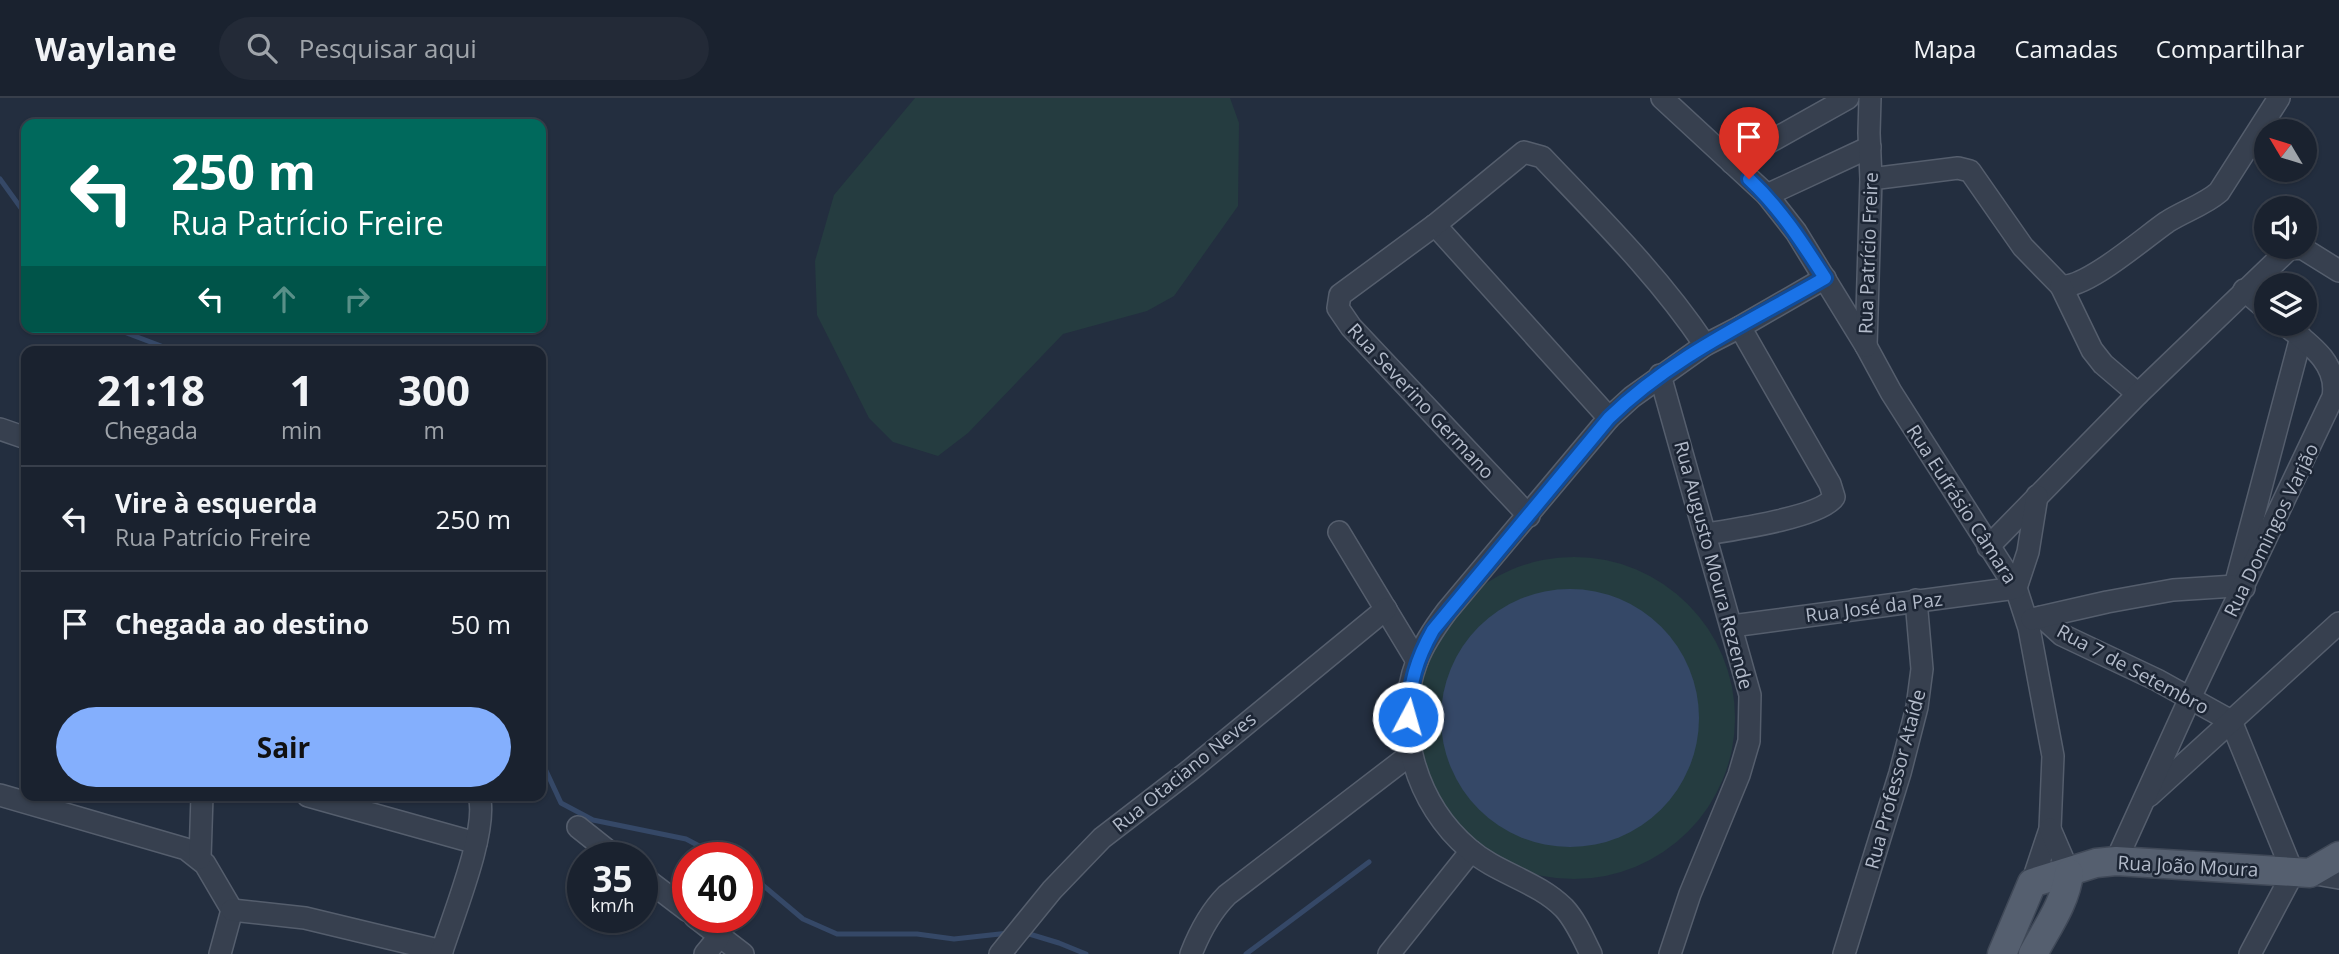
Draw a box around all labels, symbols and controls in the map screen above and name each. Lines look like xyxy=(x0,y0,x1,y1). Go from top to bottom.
search box xyxy=(219,17,709,80)
text: Waylane xyxy=(35,26,177,71)
icon: search xyxy=(243,29,281,67)
text: Pesquisar aqui xyxy=(299,30,477,66)
text: Mapa xyxy=(1913,32,1976,65)
text: Camadas xyxy=(2014,32,2118,65)
text: Compartilhar xyxy=(2156,32,2304,65)
pin xyxy=(1719,107,1779,179)
icon: arrive xyxy=(1730,118,1768,156)
north arrow xyxy=(2254,119,2317,182)
map controls xyxy=(2254,119,2317,336)
text: 250 m xyxy=(171,138,316,204)
icon: left xyxy=(56,147,147,238)
street label: Rua Patrício Freire xyxy=(1852,172,1884,334)
button: sound xyxy=(2254,196,2317,259)
text: Rua Patrício Freire xyxy=(171,201,444,244)
button: layers xyxy=(2254,273,2317,336)
icon: left xyxy=(192,280,230,318)
icon: ahead xyxy=(265,280,303,318)
icon: right xyxy=(338,280,376,318)
street label: Rua Severino Germano xyxy=(1342,317,1500,485)
text: 21:18 xyxy=(97,361,205,418)
text: 1 xyxy=(289,361,314,418)
text: 300 xyxy=(398,361,470,418)
text: Chegada xyxy=(104,414,198,446)
text: min xyxy=(281,414,322,446)
text: m xyxy=(423,414,445,446)
street label: Rua Eufrásio Câmara xyxy=(1901,419,2023,589)
street label: Rua Augusto Moura Rezende xyxy=(1668,438,1760,692)
street label: Rua Domingos Varjão xyxy=(2218,439,2324,621)
text: Vire à esquerda xyxy=(115,485,317,521)
icon: left xyxy=(56,500,94,538)
text: 250 m xyxy=(436,501,511,537)
text: Rua Patrício Freire xyxy=(115,521,311,553)
street label: Rua José da Paz xyxy=(1804,586,1944,628)
icon: arrive xyxy=(56,605,94,643)
text: Chegada ao destino xyxy=(115,606,369,642)
text: 50 m xyxy=(450,606,511,642)
street label: Rua 7 de Setembro xyxy=(2052,618,2214,720)
position arrow xyxy=(1371,680,1445,754)
street label: Rua Professor Ataíde xyxy=(1858,686,1932,872)
street label: Rua Otaciano Neves xyxy=(1107,706,1261,838)
button: Sair xyxy=(56,707,511,787)
speed limit sign: 40 xyxy=(672,842,763,933)
street label: Rua João Moura xyxy=(2117,849,2259,883)
text: 35 xyxy=(592,855,633,902)
text: km/h xyxy=(591,893,634,917)

